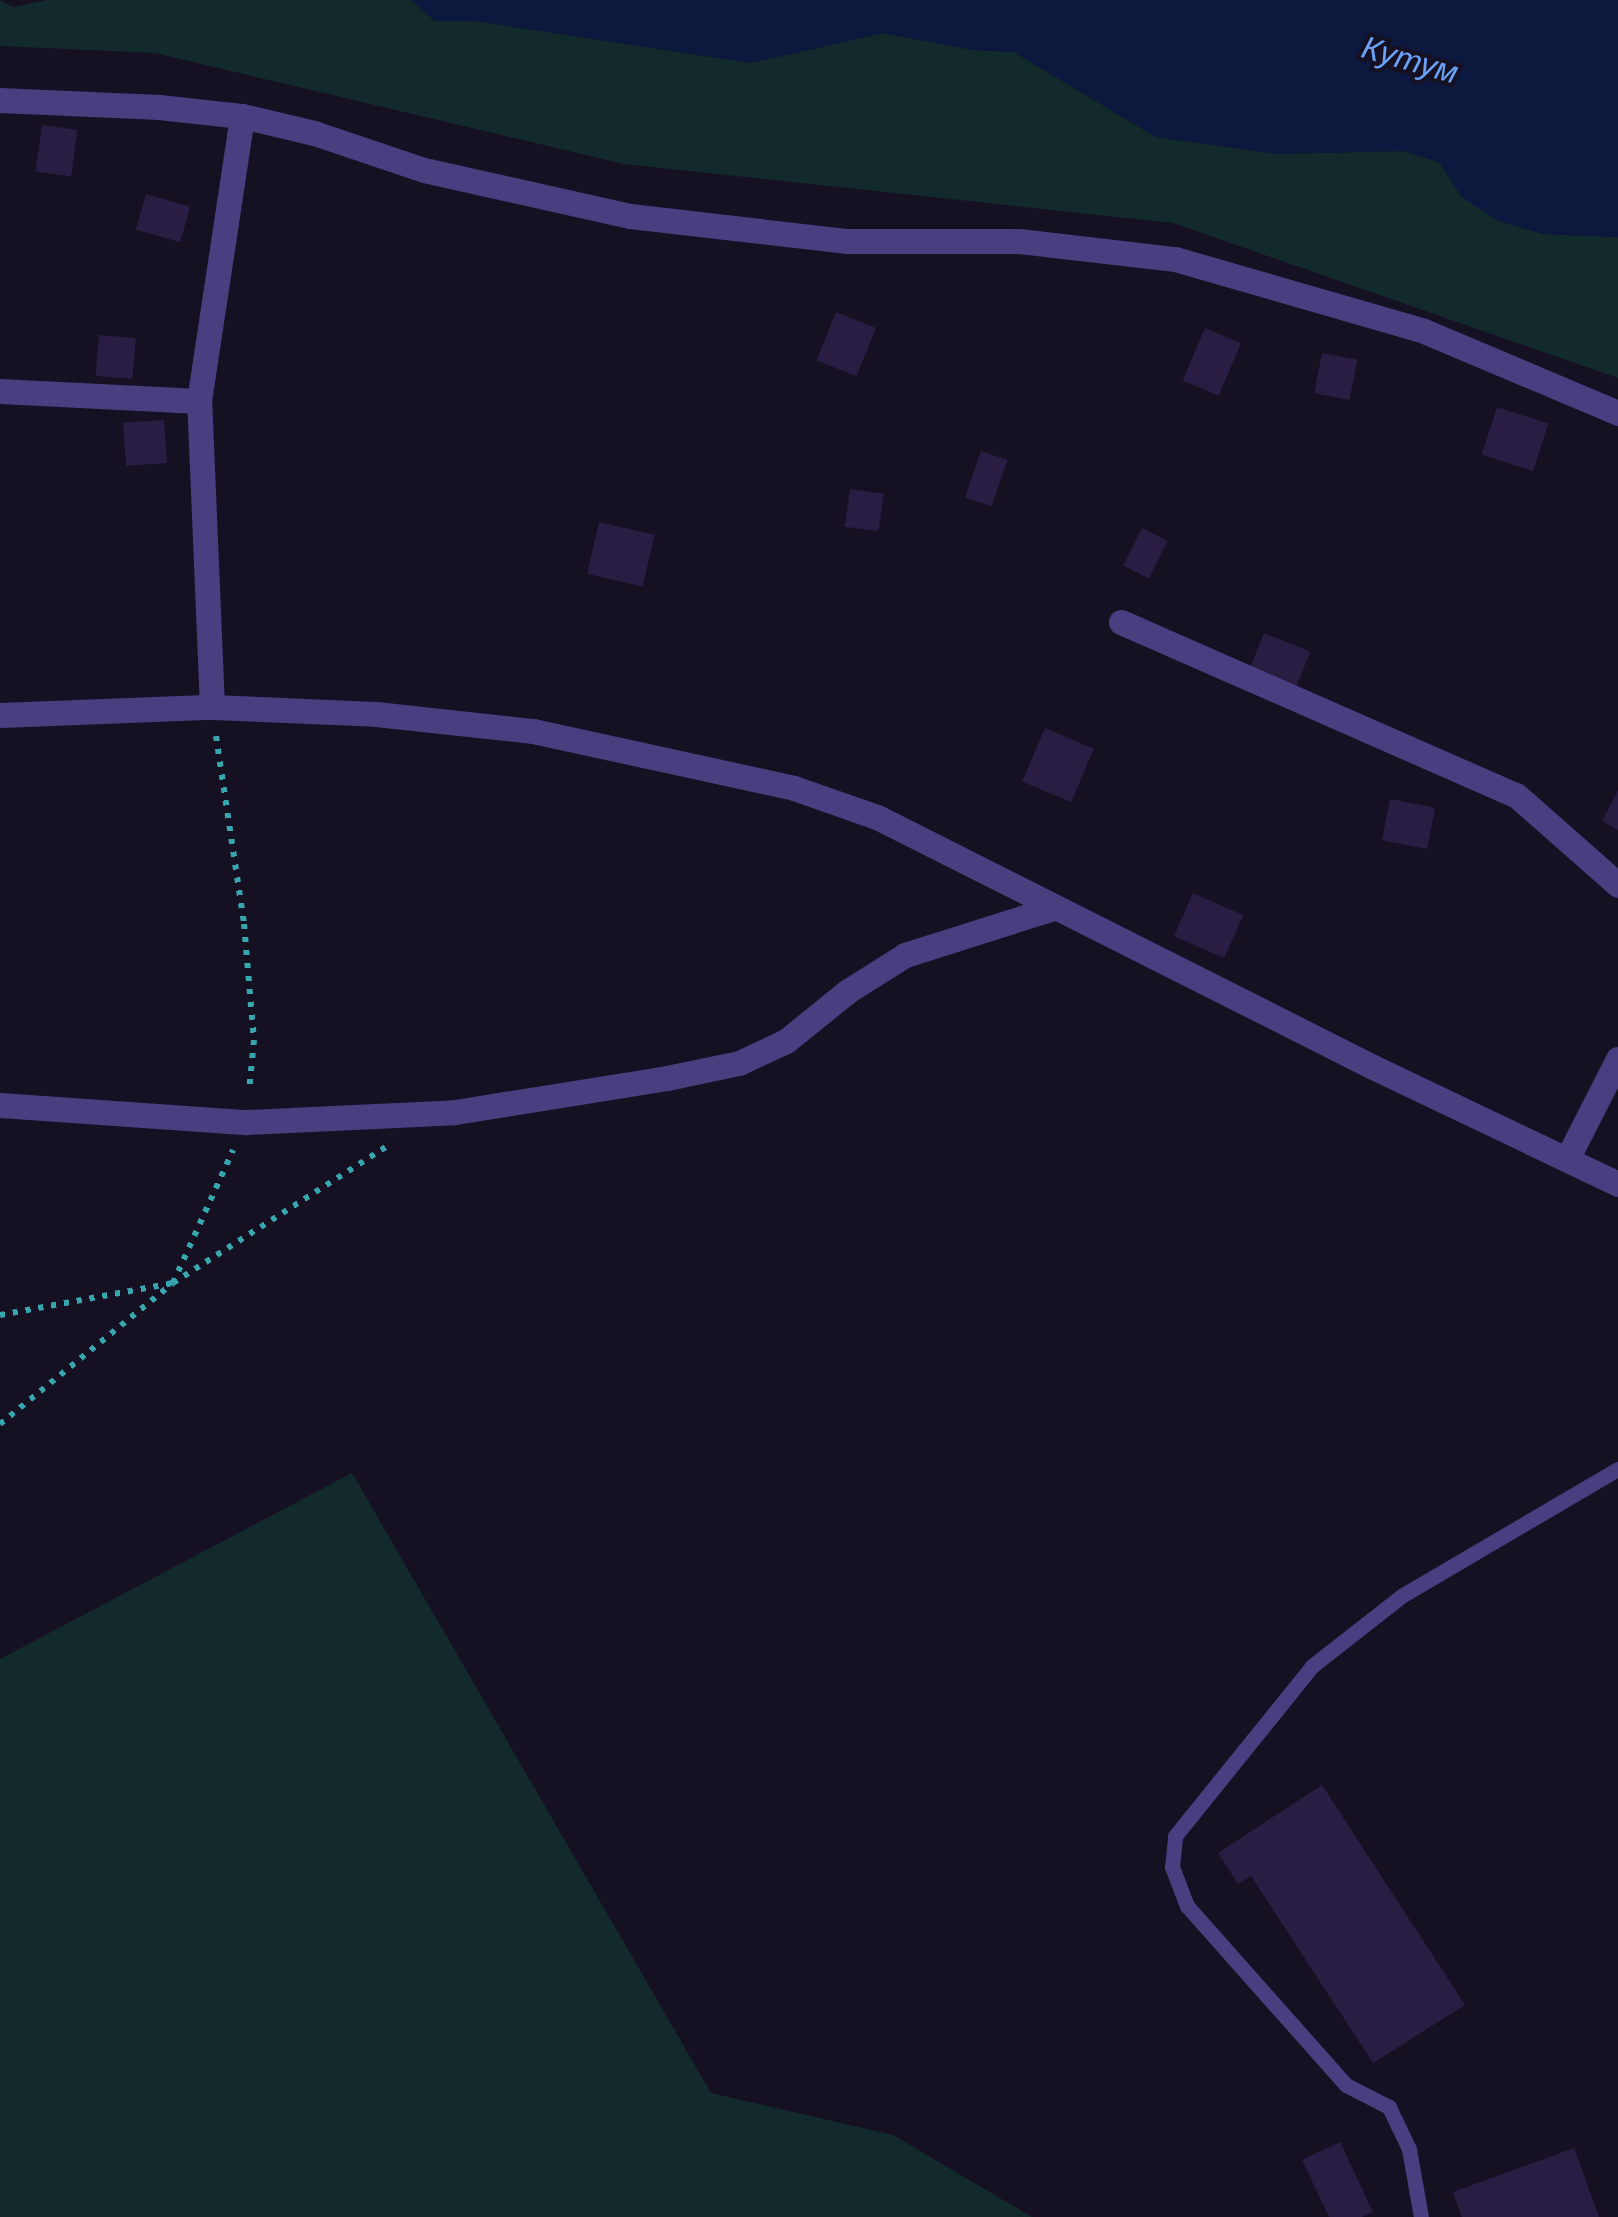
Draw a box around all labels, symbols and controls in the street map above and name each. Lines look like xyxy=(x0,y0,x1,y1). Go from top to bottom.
water label: Кутум xyxy=(1357,28,1463,92)

